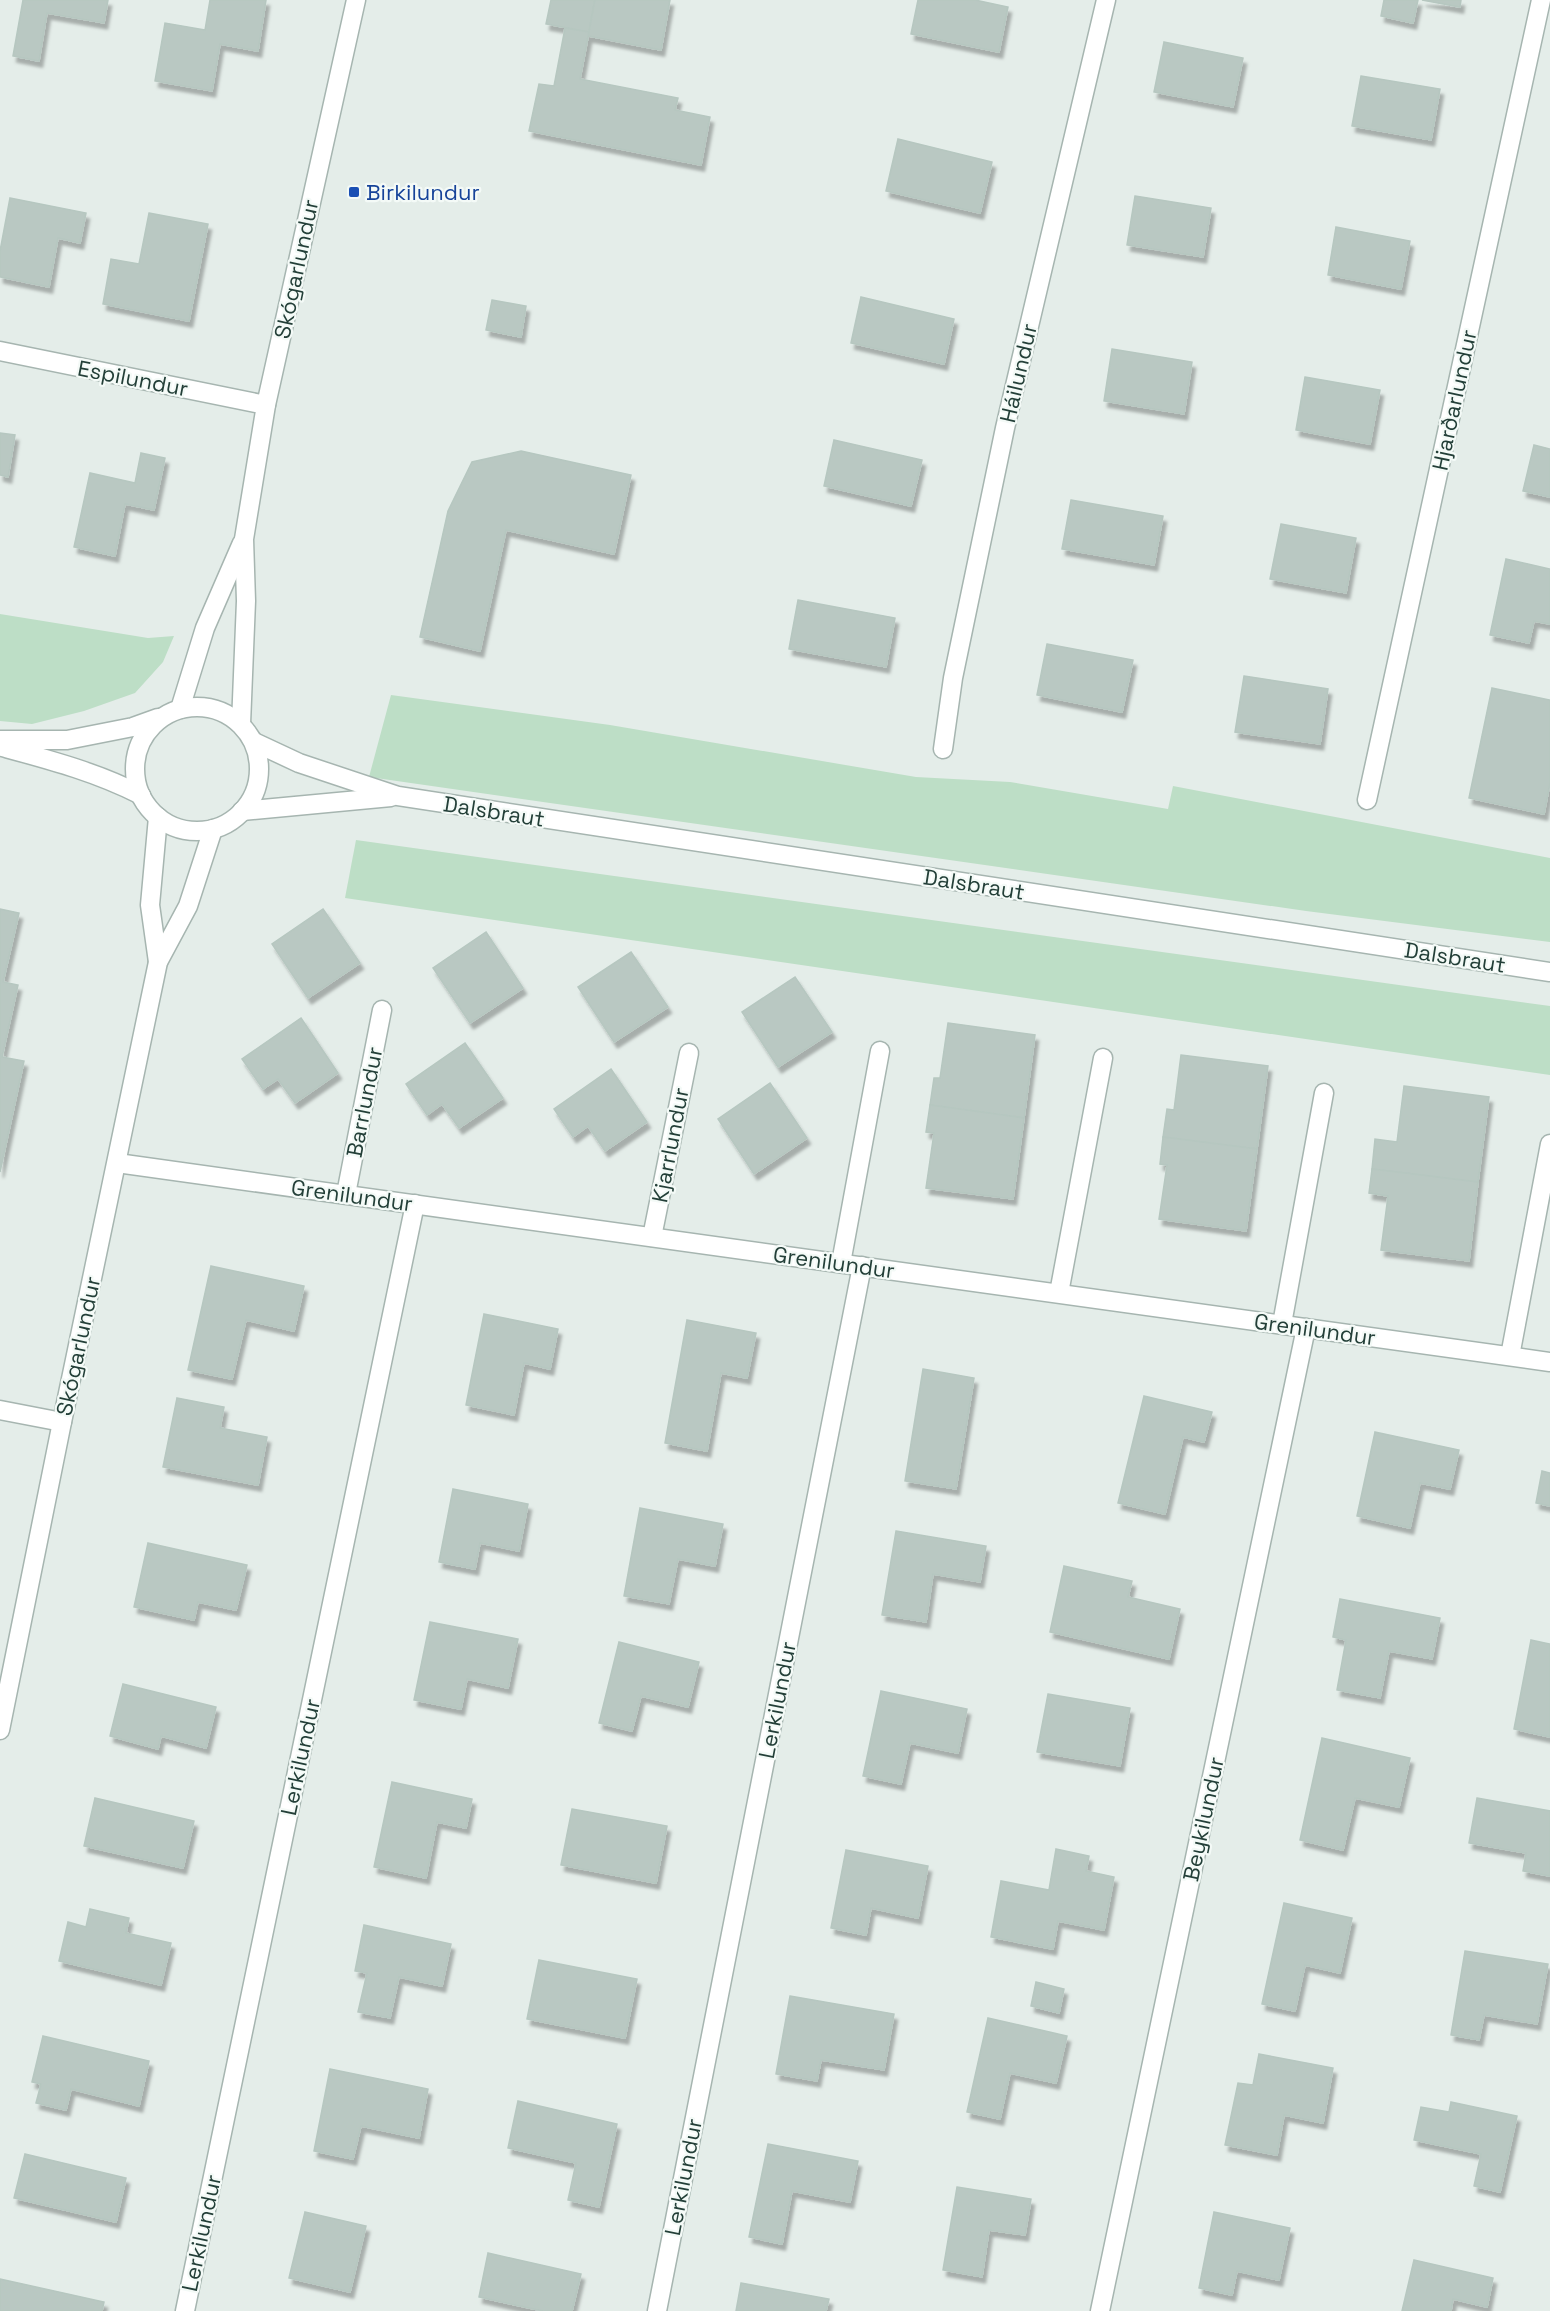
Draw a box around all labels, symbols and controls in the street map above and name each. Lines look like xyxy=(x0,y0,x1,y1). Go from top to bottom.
place label: Birkilundur xyxy=(366,178,480,206)
marker: Birkilundur xyxy=(347,185,361,199)
street label: Skógarlundur xyxy=(268,197,324,341)
street label: Háilundur xyxy=(993,321,1043,425)
street label: Hjarðarlundur xyxy=(1425,327,1483,473)
street label: Espilundur xyxy=(75,354,191,402)
street label: Dalsbraut xyxy=(441,789,547,833)
street label: Dalsbraut xyxy=(921,862,1027,906)
street label: Dalsbraut xyxy=(1402,935,1508,979)
street label: Barrlundur xyxy=(340,1044,388,1160)
street label: Kjarrlundur xyxy=(645,1085,695,1205)
street label: Grenilundur xyxy=(289,1173,415,1217)
street label: Grenilundur xyxy=(771,1240,897,1284)
street label: Skógarlundur xyxy=(50,1274,106,1418)
street label: Grenilundur xyxy=(1252,1307,1378,1351)
street label: Lerkilundur xyxy=(752,1639,802,1761)
street label: Lerkilundur xyxy=(274,1696,326,1818)
street label: Beykilundur xyxy=(1176,1754,1230,1884)
street label: Lerkilundur xyxy=(658,2116,708,2238)
street label: Lerkilundur xyxy=(175,2172,227,2294)

